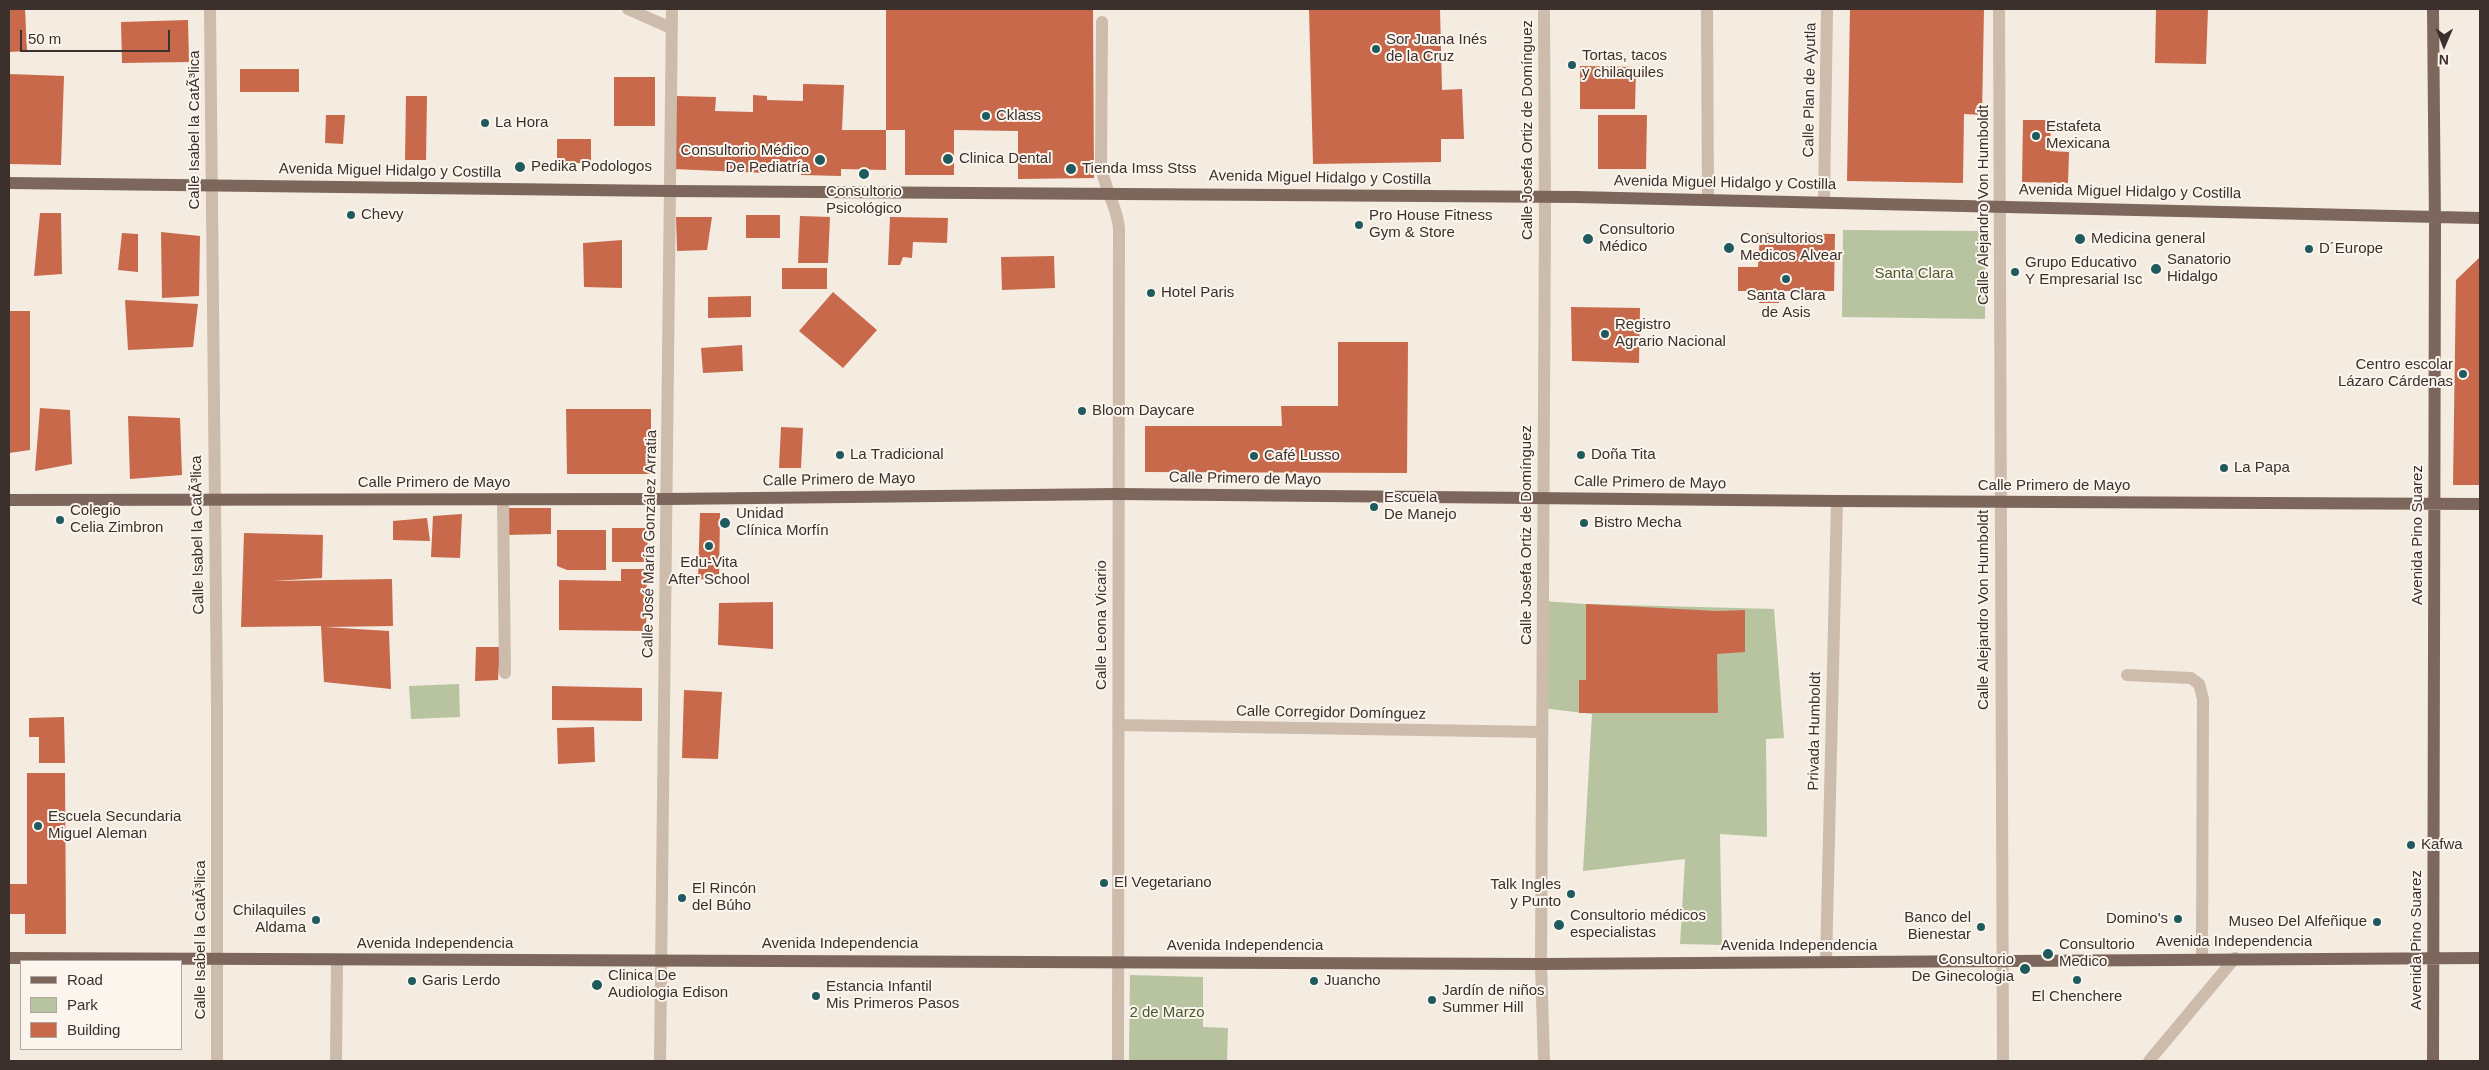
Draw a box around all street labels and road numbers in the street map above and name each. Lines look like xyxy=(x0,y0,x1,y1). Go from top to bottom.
street label: Calle Josefa Ortiz de Domínguez xyxy=(1519,20,1537,240)
street label: Calle Plan de Ayutla xyxy=(1800,22,1820,158)
street label: Calle Isabel la CatÃ³lica xyxy=(186,50,204,210)
street label: Calle Alejandro Von Humboldt xyxy=(1975,105,1993,305)
street label: Avenida Miguel Hidalgo y Costilla xyxy=(279,160,501,182)
street label: Avenida Miguel Hidalgo y Costilla xyxy=(1209,167,1431,189)
street label: Avenida Miguel Hidalgo y Costilla xyxy=(1614,172,1836,194)
street label: Avenida Miguel Hidalgo y Costilla xyxy=(2019,181,2241,203)
street label: Calle Josefa Ortiz de Domínguez xyxy=(1518,425,1536,645)
street label: Calle José María González Arratia xyxy=(639,430,661,658)
street label: Calle Isabel la CatÃ³lica xyxy=(188,455,208,615)
street label: Avenida Pino Suarez xyxy=(2409,465,2427,605)
street label: Calle Primero de Mayo xyxy=(1169,469,1321,489)
street label: Calle Primero de Mayo xyxy=(763,470,915,490)
street label: Calle Primero de Mayo xyxy=(1574,473,1726,493)
street label: Calle Primero de Mayo xyxy=(358,474,510,492)
street label: Calle Primero de Mayo xyxy=(1978,477,2130,495)
street label: Calle Alejandro Von Humboldt xyxy=(1975,510,1993,710)
street label: Calle Leona Vicario xyxy=(1093,560,1111,690)
street label: Privada Humboldt xyxy=(1805,671,1825,791)
street label: Calle Corregidor Domínguez xyxy=(1236,702,1426,724)
street label: Calle Isabel la CatÃ³lica xyxy=(192,860,210,1020)
street label: Avenida Pino Suarez xyxy=(2408,870,2426,1010)
street label: Avenida Independencia xyxy=(2156,933,2312,951)
street label: Avenida Independencia xyxy=(357,935,513,953)
street label: Avenida Independencia xyxy=(762,935,918,953)
street label: Avenida Independencia xyxy=(1167,937,1323,955)
street label: Avenida Independencia xyxy=(1721,937,1877,955)

